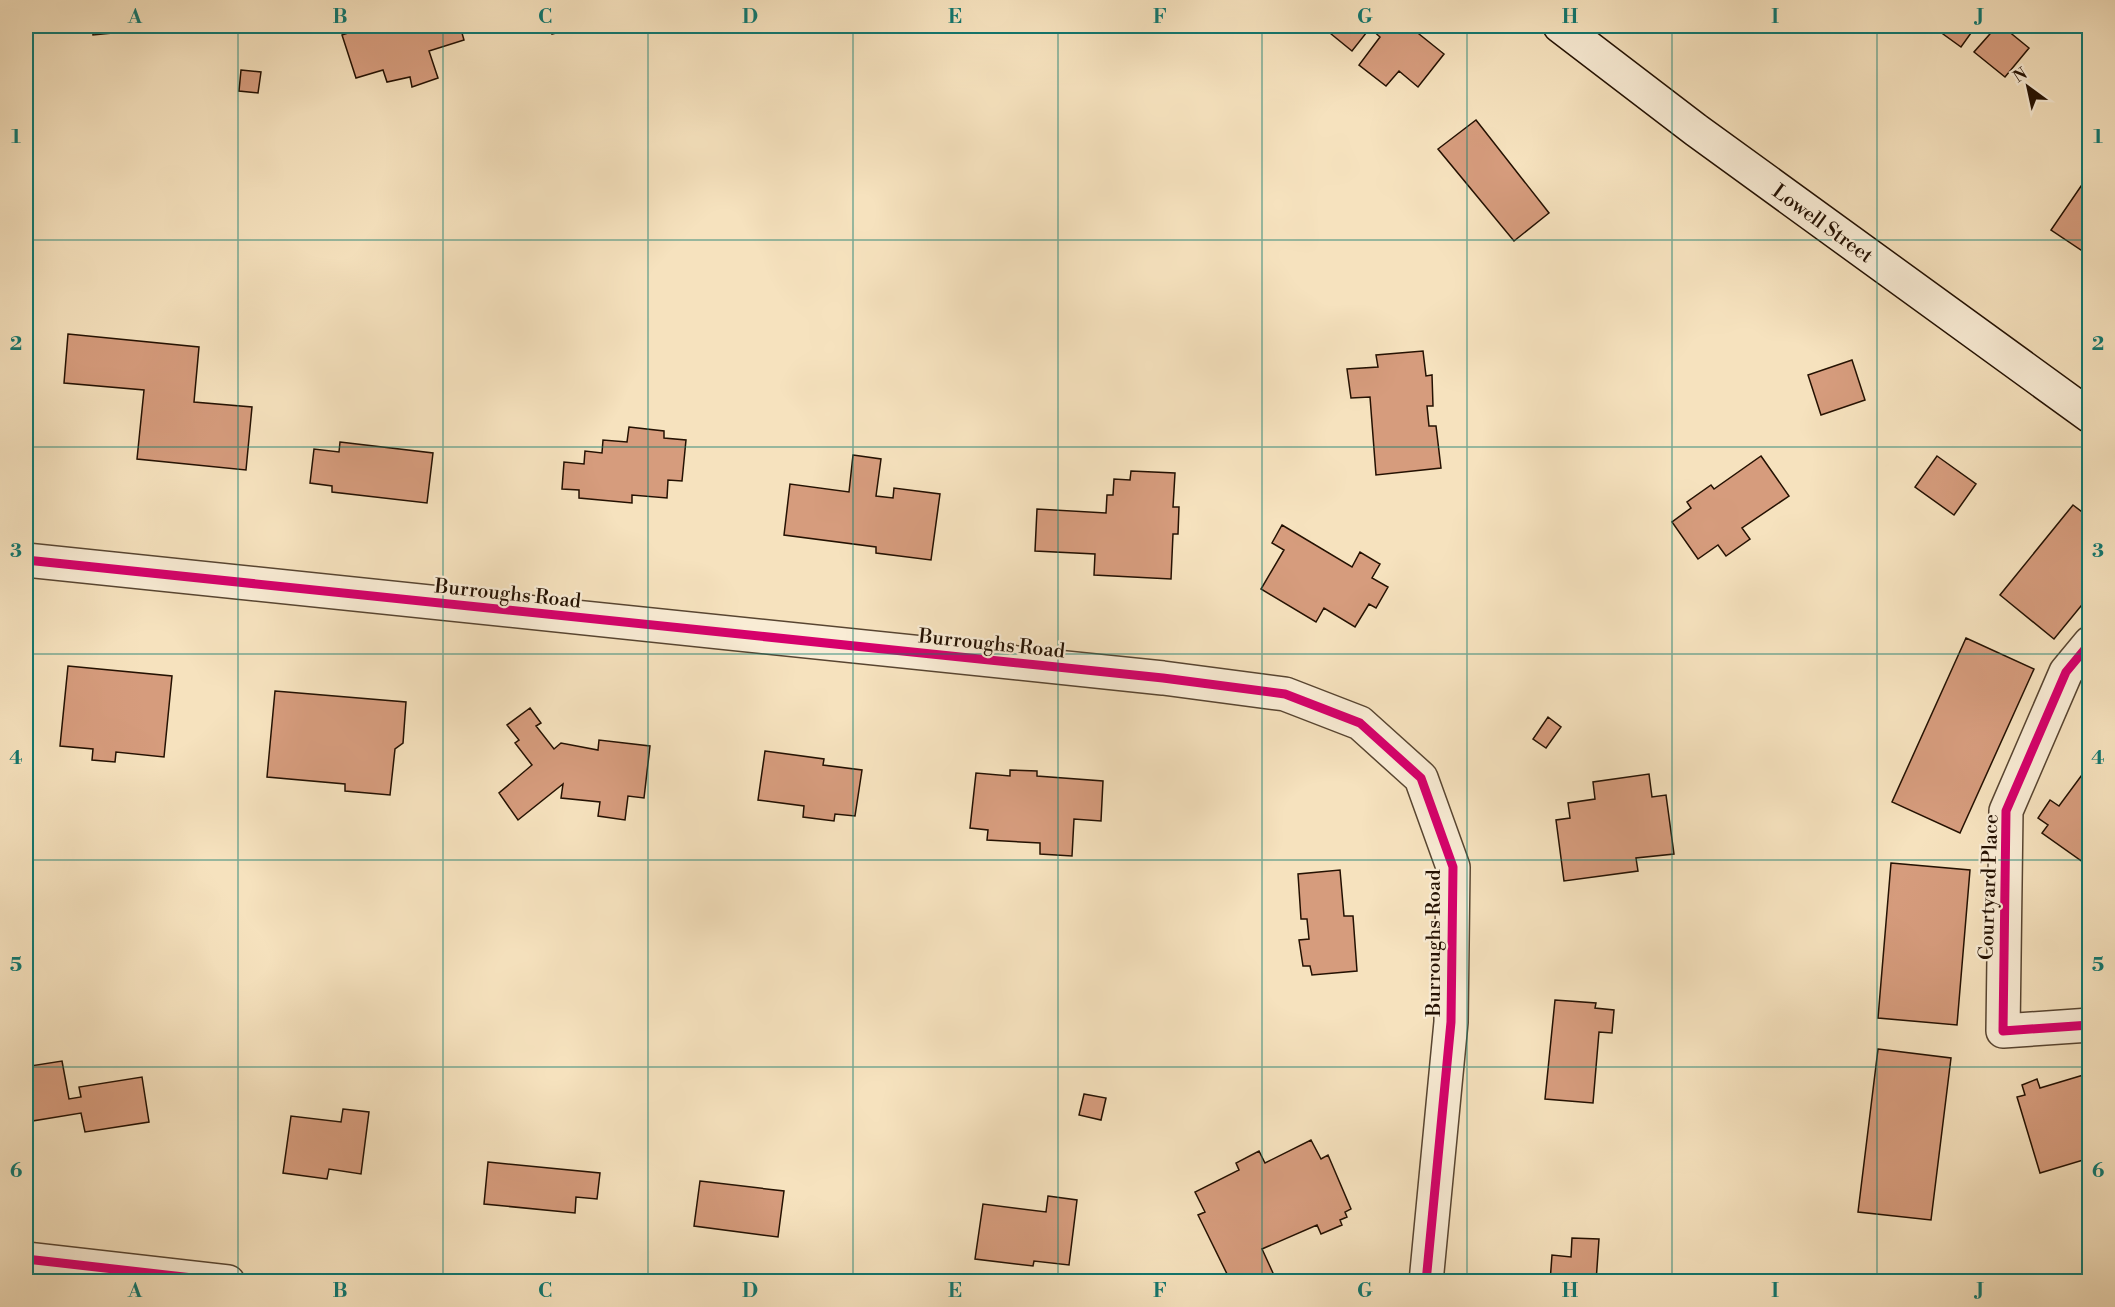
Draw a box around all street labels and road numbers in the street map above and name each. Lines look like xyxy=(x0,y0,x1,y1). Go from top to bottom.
street label: Lowell Street xyxy=(1767,179,1877,269)
street label: Burroughs Road xyxy=(432,574,583,615)
street label: Burroughs Road xyxy=(916,624,1067,665)
street label: Courtyard Place xyxy=(1974,814,2005,961)
street label: Burroughs Road xyxy=(1422,869,1447,1018)

